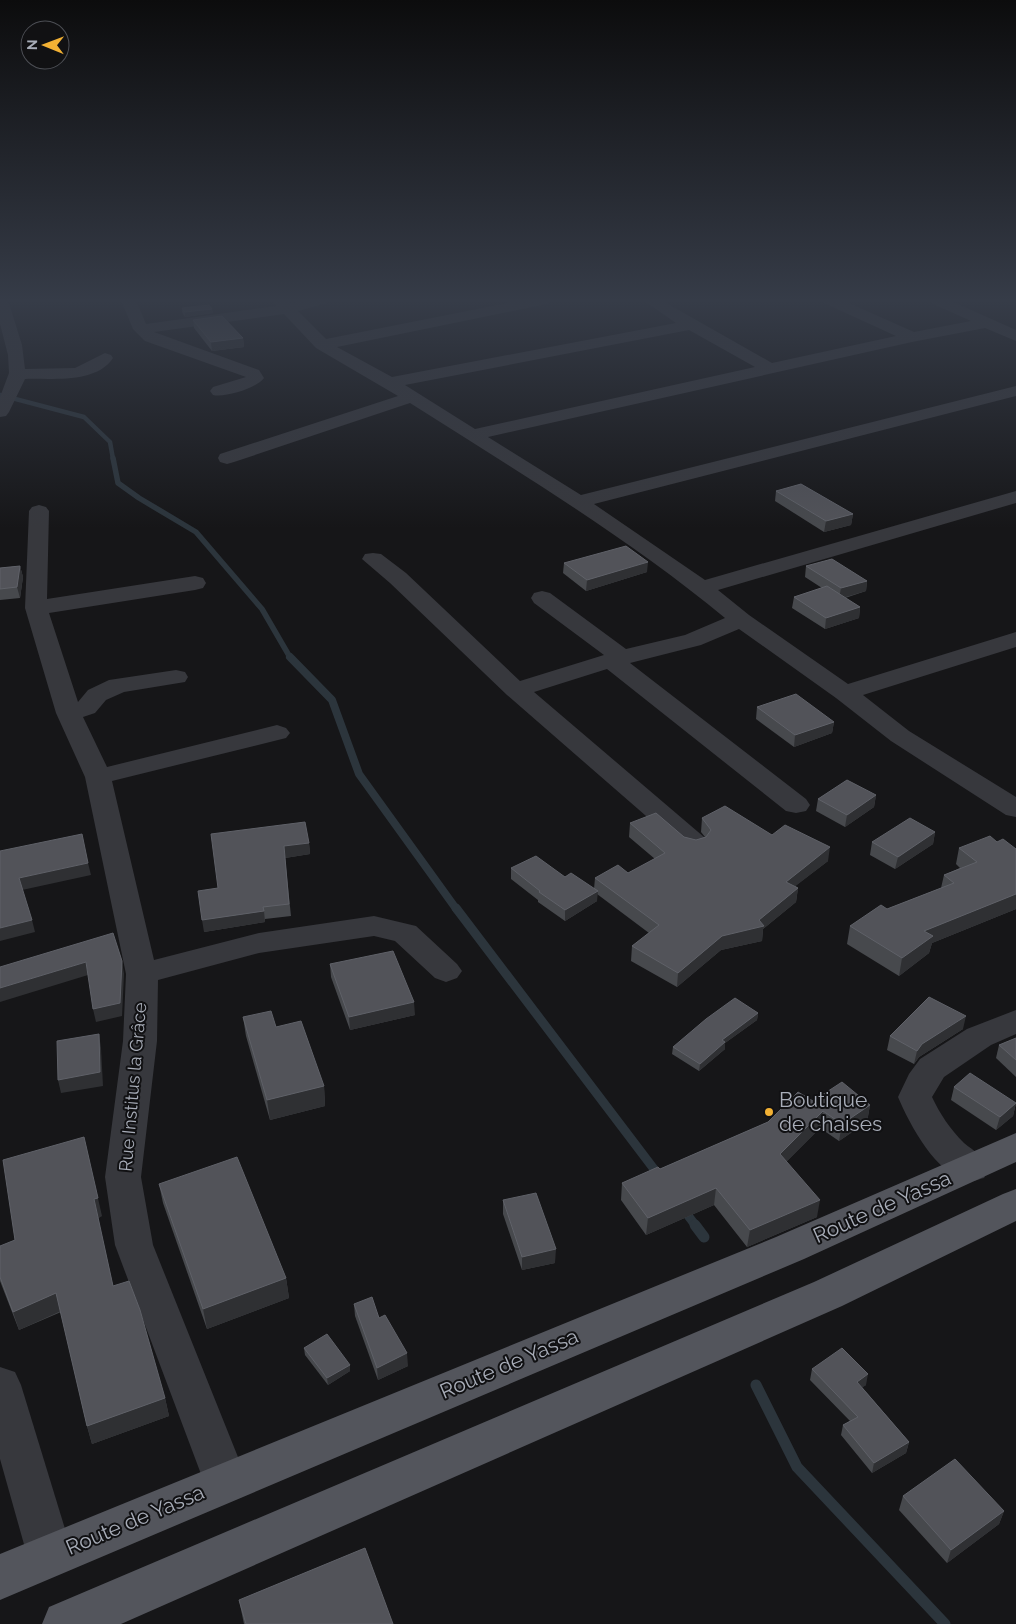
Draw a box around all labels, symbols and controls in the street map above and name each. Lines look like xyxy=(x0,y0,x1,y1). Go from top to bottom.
north arrow xyxy=(20,20,70,70)
text: N xyxy=(24,39,40,50)
street label: Rue Institus la Grâce xyxy=(115,1001,150,1172)
place label: Boutique de chaises xyxy=(779,1087,882,1136)
marker: Boutique de chaises xyxy=(763,1106,775,1118)
street label: Route de Yassa xyxy=(809,1165,954,1248)
street label: Route de Yassa xyxy=(436,1323,582,1404)
street label: Route de Yassa xyxy=(62,1479,208,1560)

